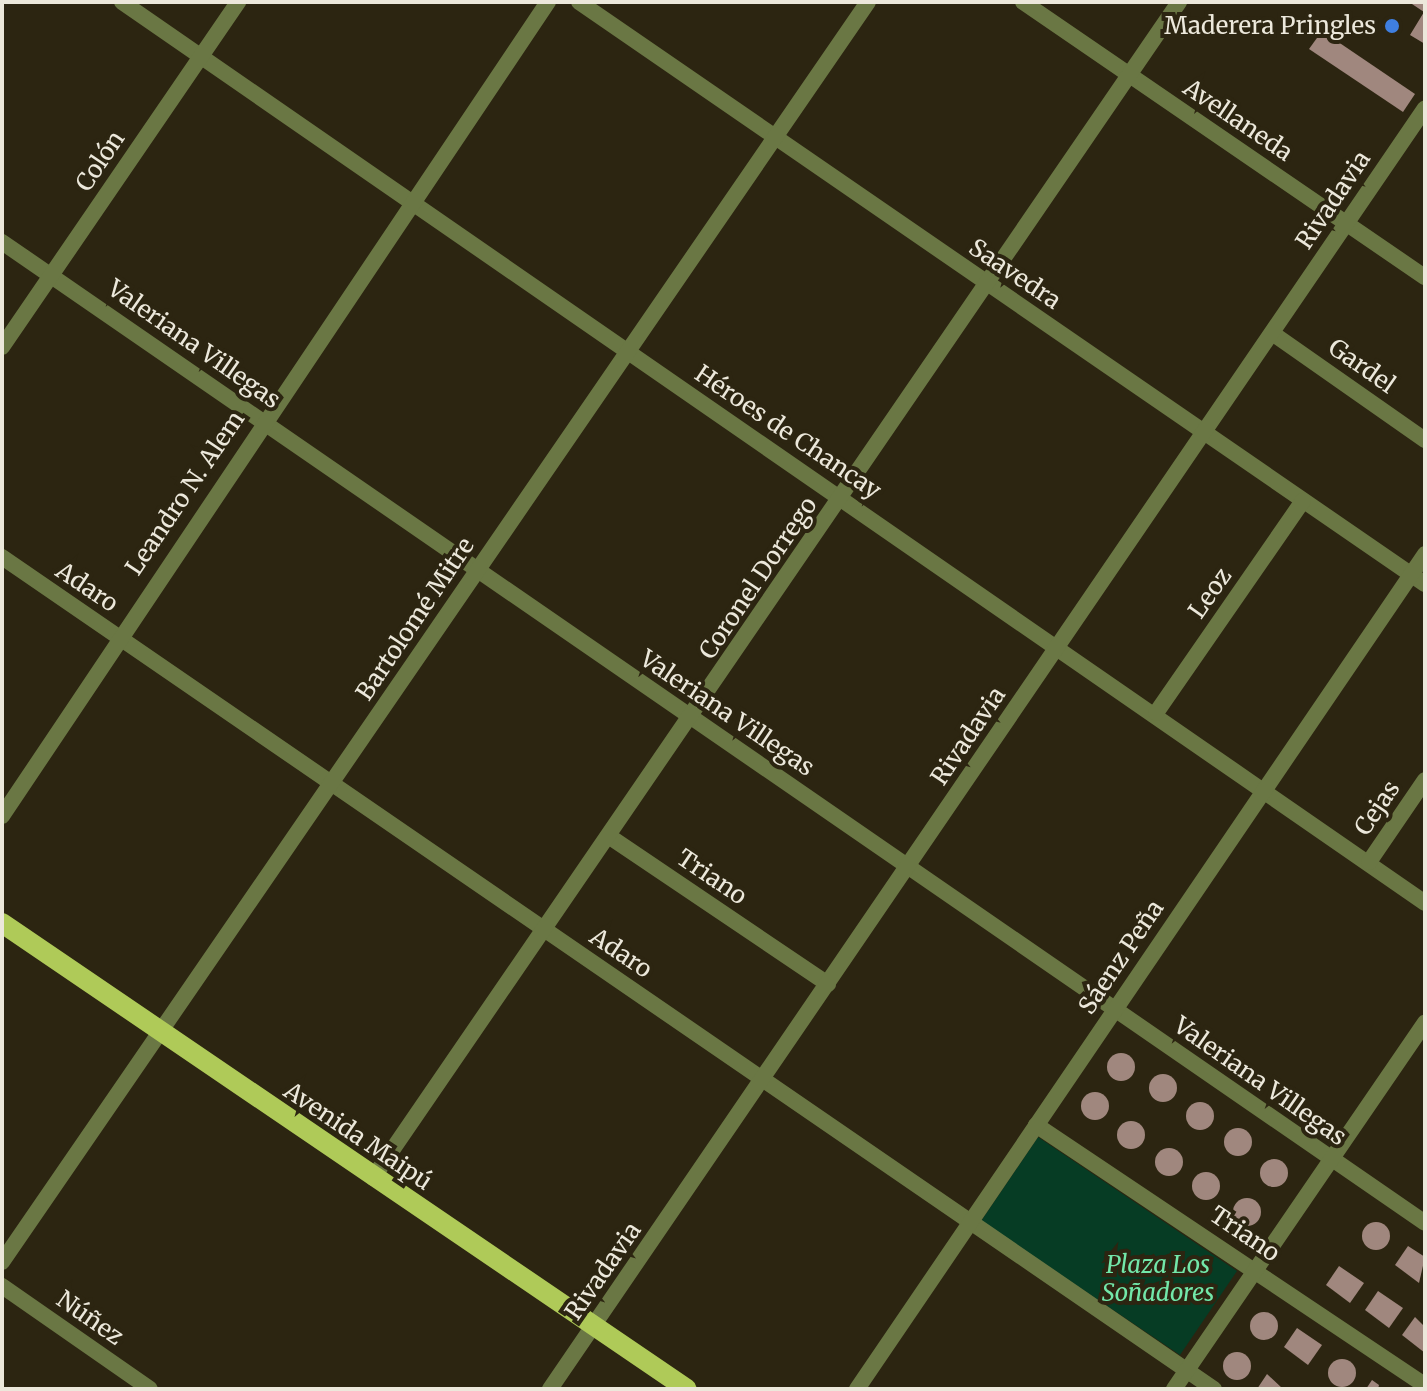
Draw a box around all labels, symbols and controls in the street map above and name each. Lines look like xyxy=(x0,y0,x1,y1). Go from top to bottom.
place label: Maderera Pringles xyxy=(1164,12,1376,40)
marker: Maderera Pringles xyxy=(1383,17,1401,35)
street label: Avellaneda xyxy=(1178,73,1298,167)
street label: Colón xyxy=(69,125,131,197)
street label: Rivadavia xyxy=(1290,145,1376,255)
street label: Saavedra xyxy=(964,233,1066,315)
street label: Valeriana Villegas xyxy=(102,274,286,414)
street label: Gardel xyxy=(1323,333,1401,399)
street label: Héroes de Chancay xyxy=(690,359,886,505)
street label: Leandro N. Alem xyxy=(120,406,250,580)
street label: Coronel Dorrego xyxy=(693,491,823,665)
street label: Bartolomé Mitre xyxy=(350,532,480,706)
street label: Adaro xyxy=(51,556,123,618)
street label: Leoz xyxy=(1182,562,1238,624)
street label: Valeriana Villegas xyxy=(634,644,820,782)
street label: Rivadavia xyxy=(925,681,1011,791)
street label: Cejas xyxy=(1348,775,1406,841)
street label: Triano xyxy=(672,843,752,911)
street label: Sáenz Peña xyxy=(1072,895,1170,1019)
street label: Adaro xyxy=(585,922,657,984)
street label: Valeriana Villegas xyxy=(1168,1011,1352,1151)
street label: Avenida Maipú xyxy=(279,1076,437,1196)
street label: Triano xyxy=(1205,1200,1285,1268)
street label: Rivadavia xyxy=(559,1217,647,1325)
park label: Plaza Los Soñadores xyxy=(1102,1251,1214,1307)
street label: Núñez xyxy=(51,1285,129,1351)

